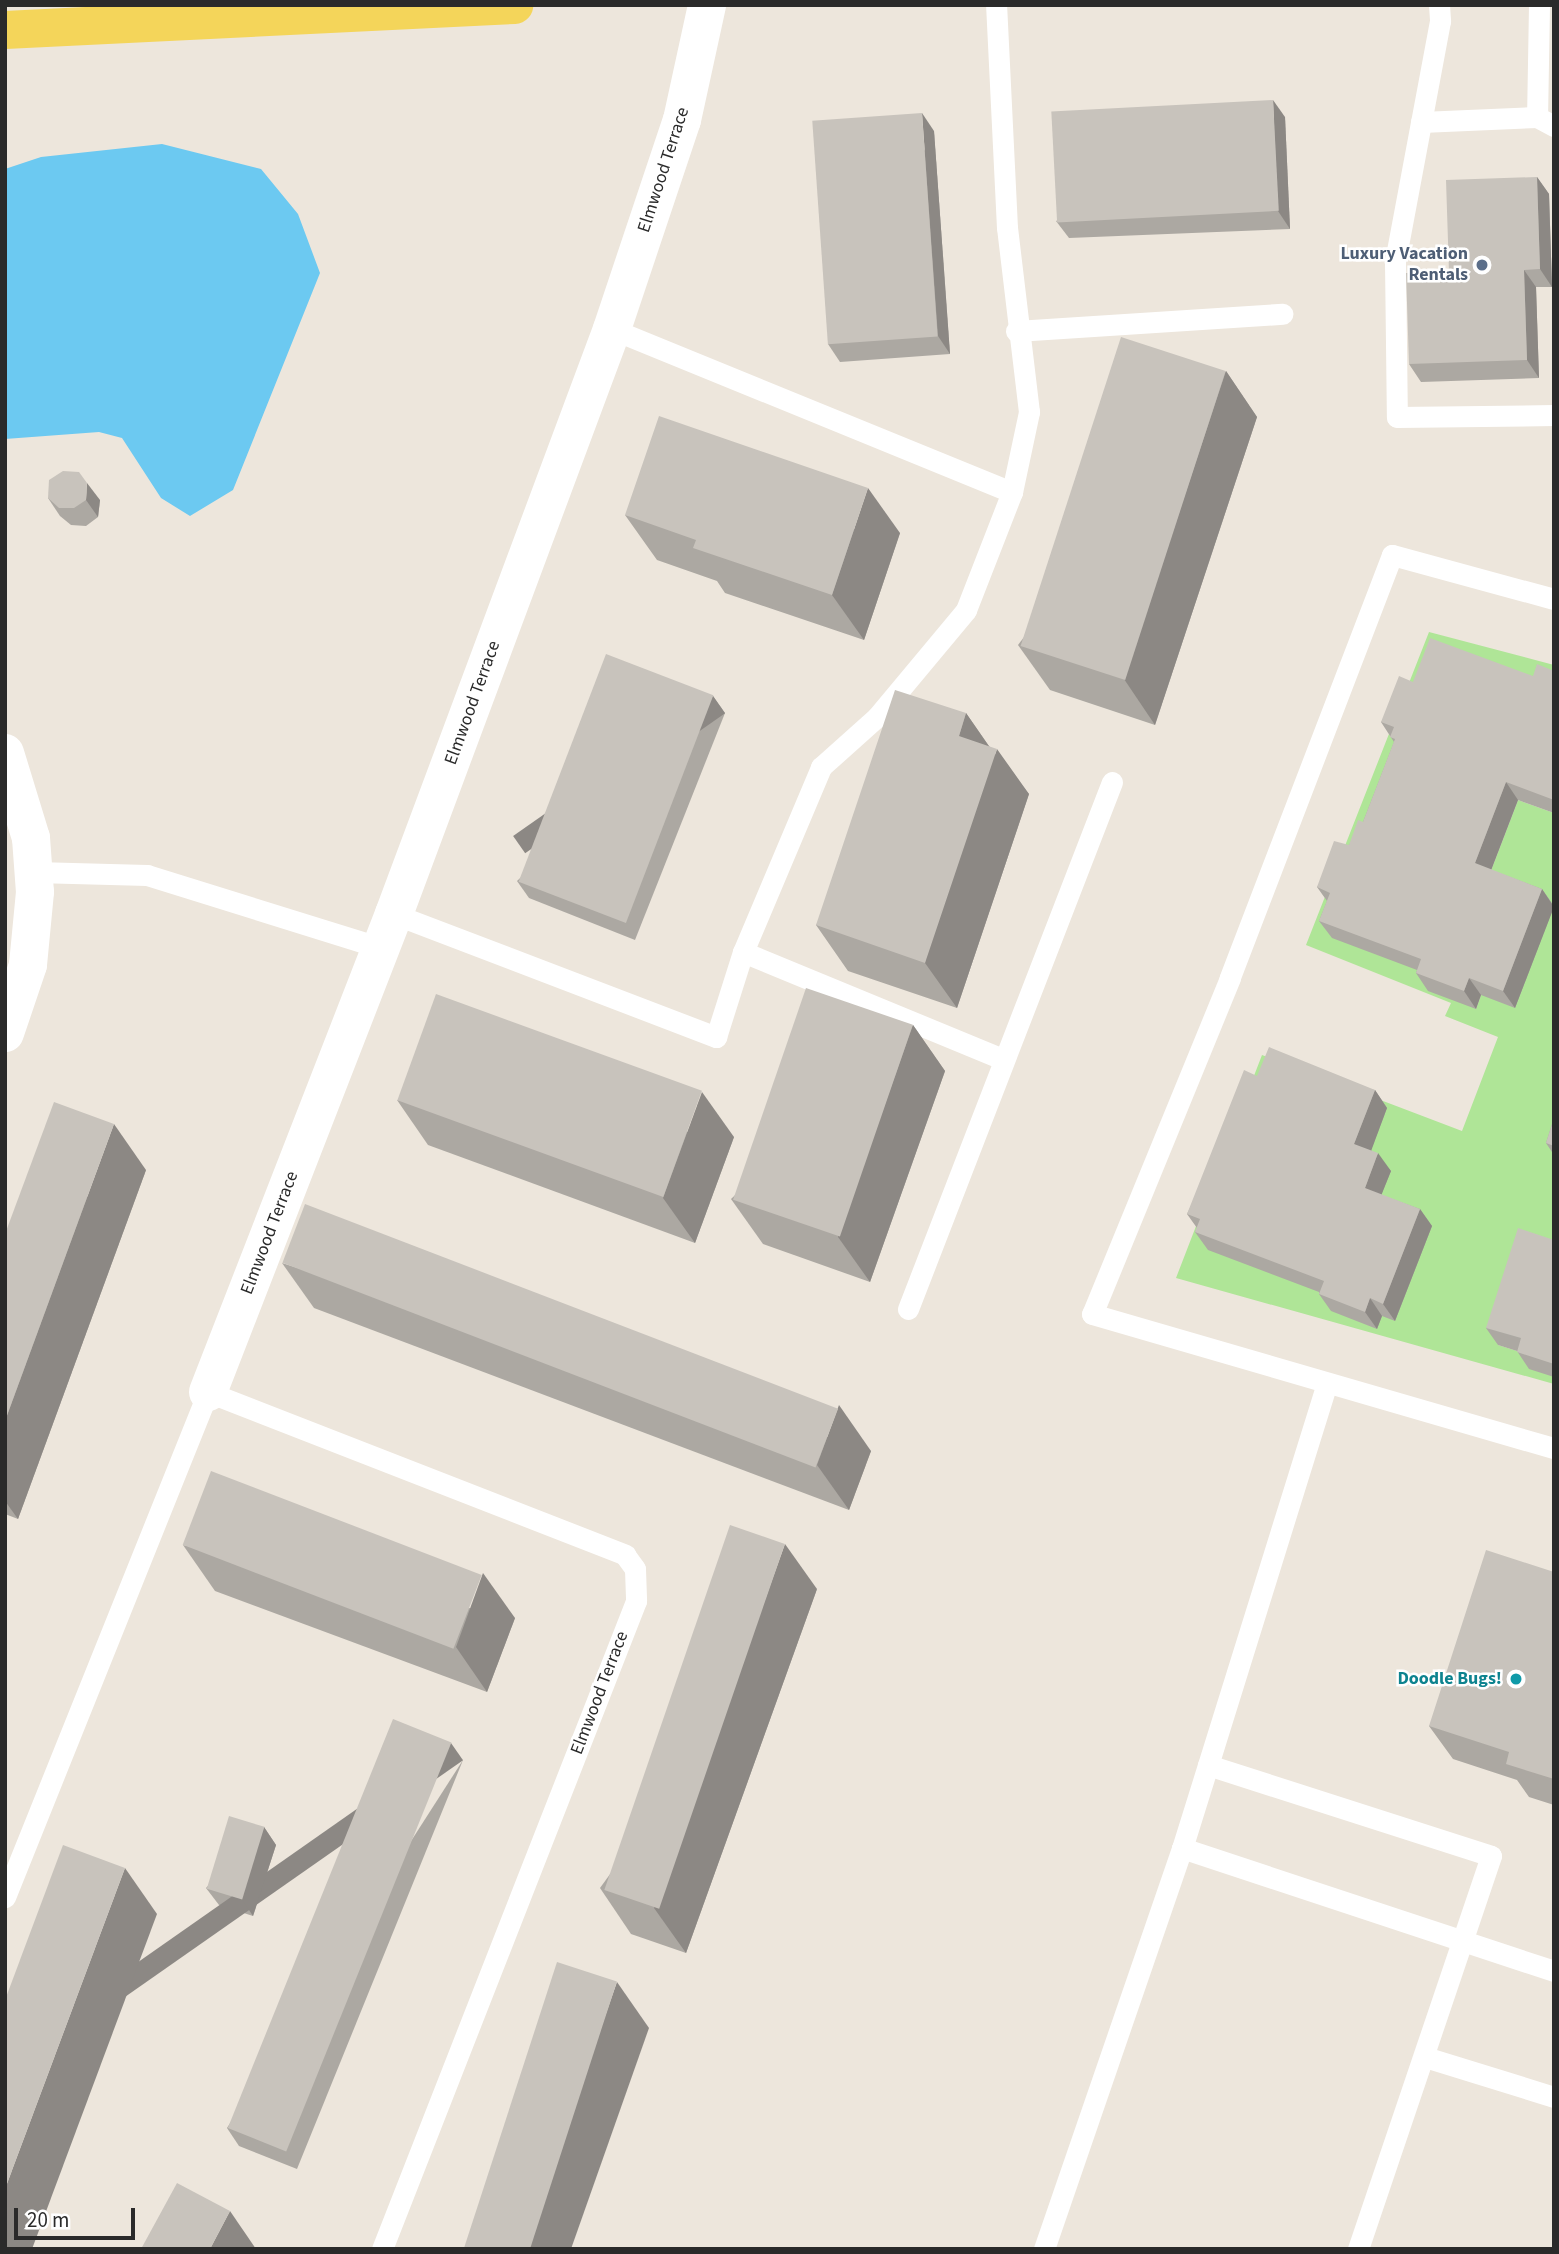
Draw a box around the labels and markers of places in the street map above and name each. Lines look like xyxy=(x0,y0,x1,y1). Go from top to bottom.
place label: Luxury Vacation Rentals xyxy=(1340,244,1468,286)
marker: Luxury Vacation Rentals xyxy=(1474,257,1490,273)
place label: Doodle Bugs! xyxy=(1397,1668,1502,1690)
marker: Doodle Bugs! xyxy=(1508,1671,1524,1687)

